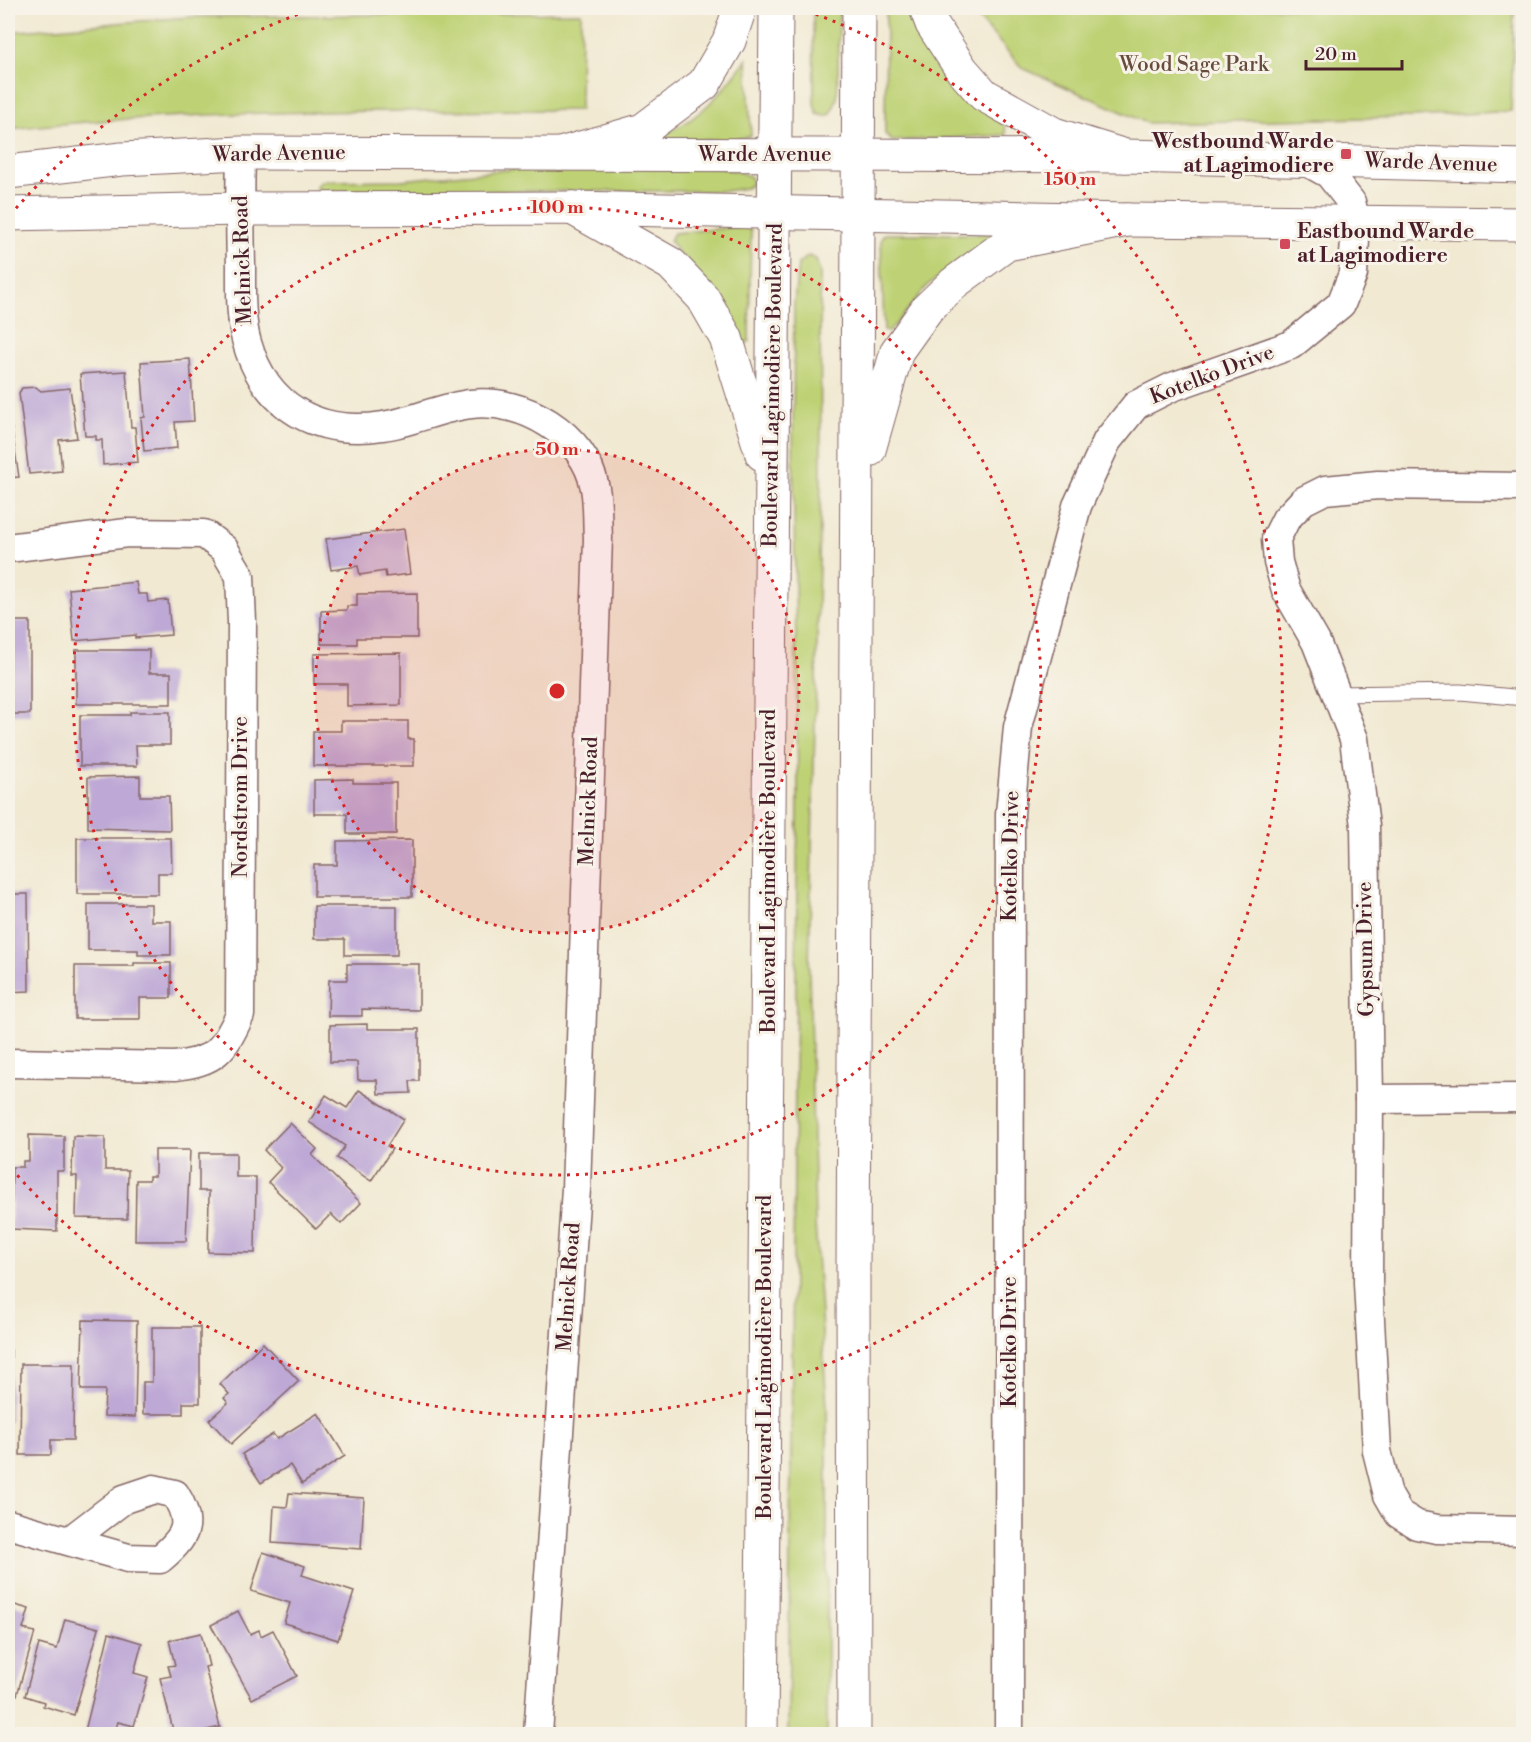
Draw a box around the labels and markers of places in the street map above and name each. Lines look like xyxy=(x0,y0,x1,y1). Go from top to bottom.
place label: Westbound Warde at Lagimodiere xyxy=(1151,129,1334,179)
marker: Westbound Warde at Lagimodiere xyxy=(1339,147,1353,161)
place label: Eastbound Warde at Lagimodiere xyxy=(1297,219,1474,269)
marker: Eastbound Warde at Lagimodiere xyxy=(1278,237,1292,251)
centre of rings xyxy=(547,681,567,701)

